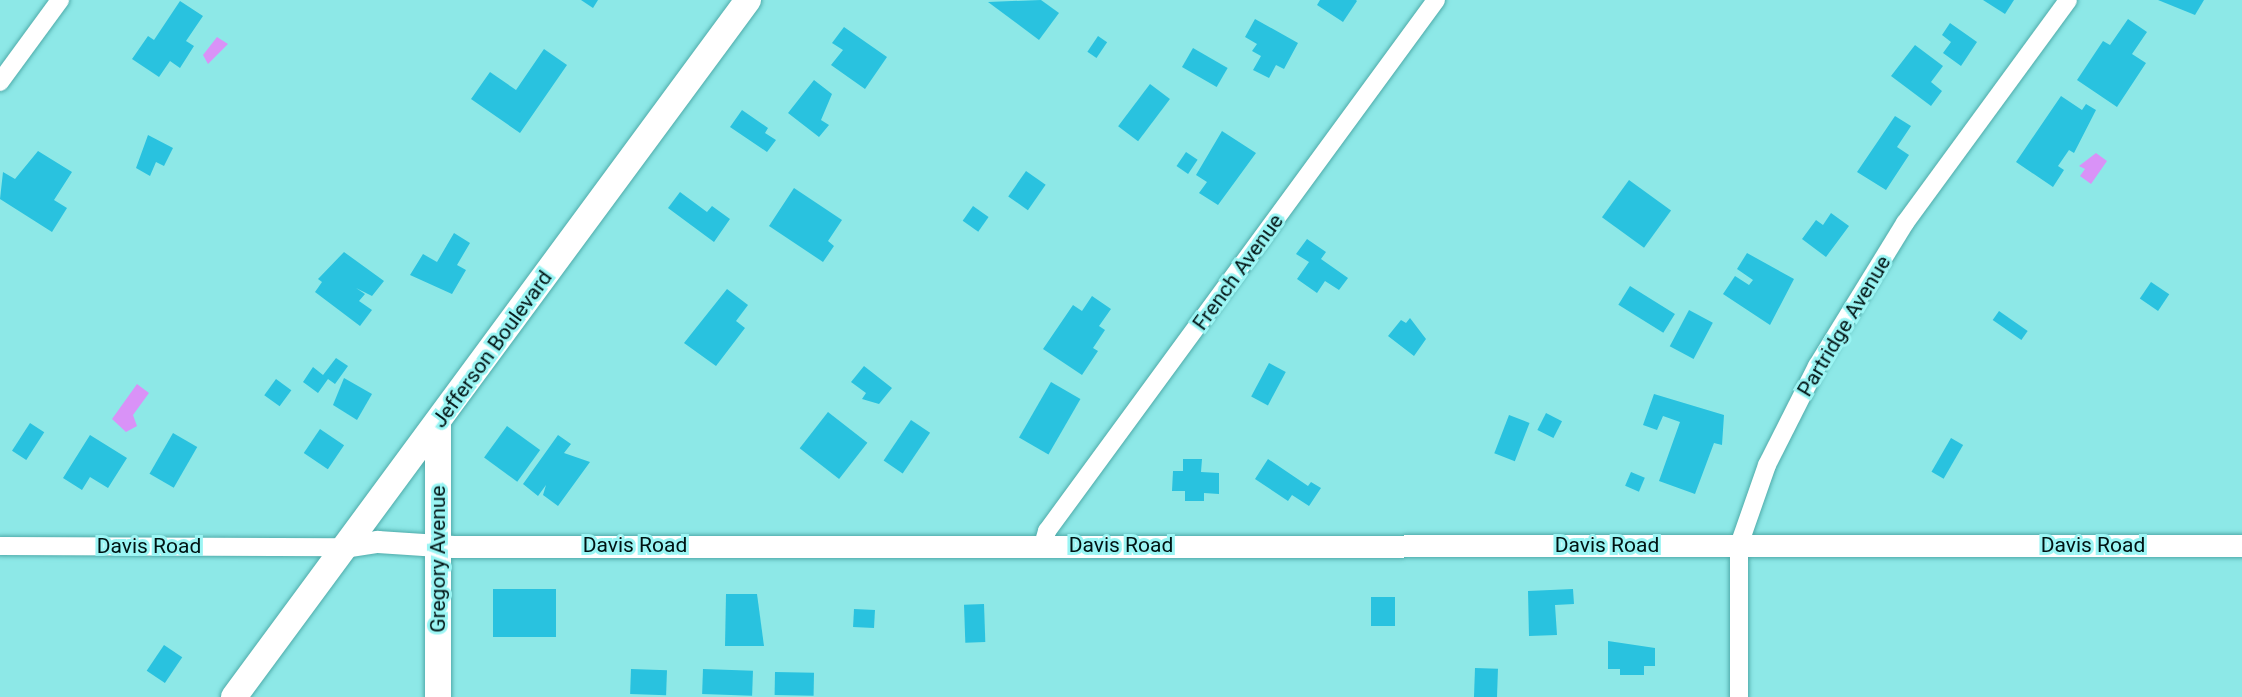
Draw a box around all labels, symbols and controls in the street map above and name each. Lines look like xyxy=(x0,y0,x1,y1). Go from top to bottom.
street label: French Avenue xyxy=(1187,209,1289,335)
street label: Partridge Avenue xyxy=(1792,251,1896,401)
street label: Jefferson Boulevard xyxy=(427,266,557,432)
street label: Gregory Avenue xyxy=(425,485,451,633)
street label: Davis Road xyxy=(583,532,687,558)
street label: Davis Road xyxy=(1069,532,1173,558)
street label: Davis Road xyxy=(1555,532,1659,558)
street label: Davis Road xyxy=(2041,532,2145,558)
street label: Davis Road xyxy=(97,533,201,559)

